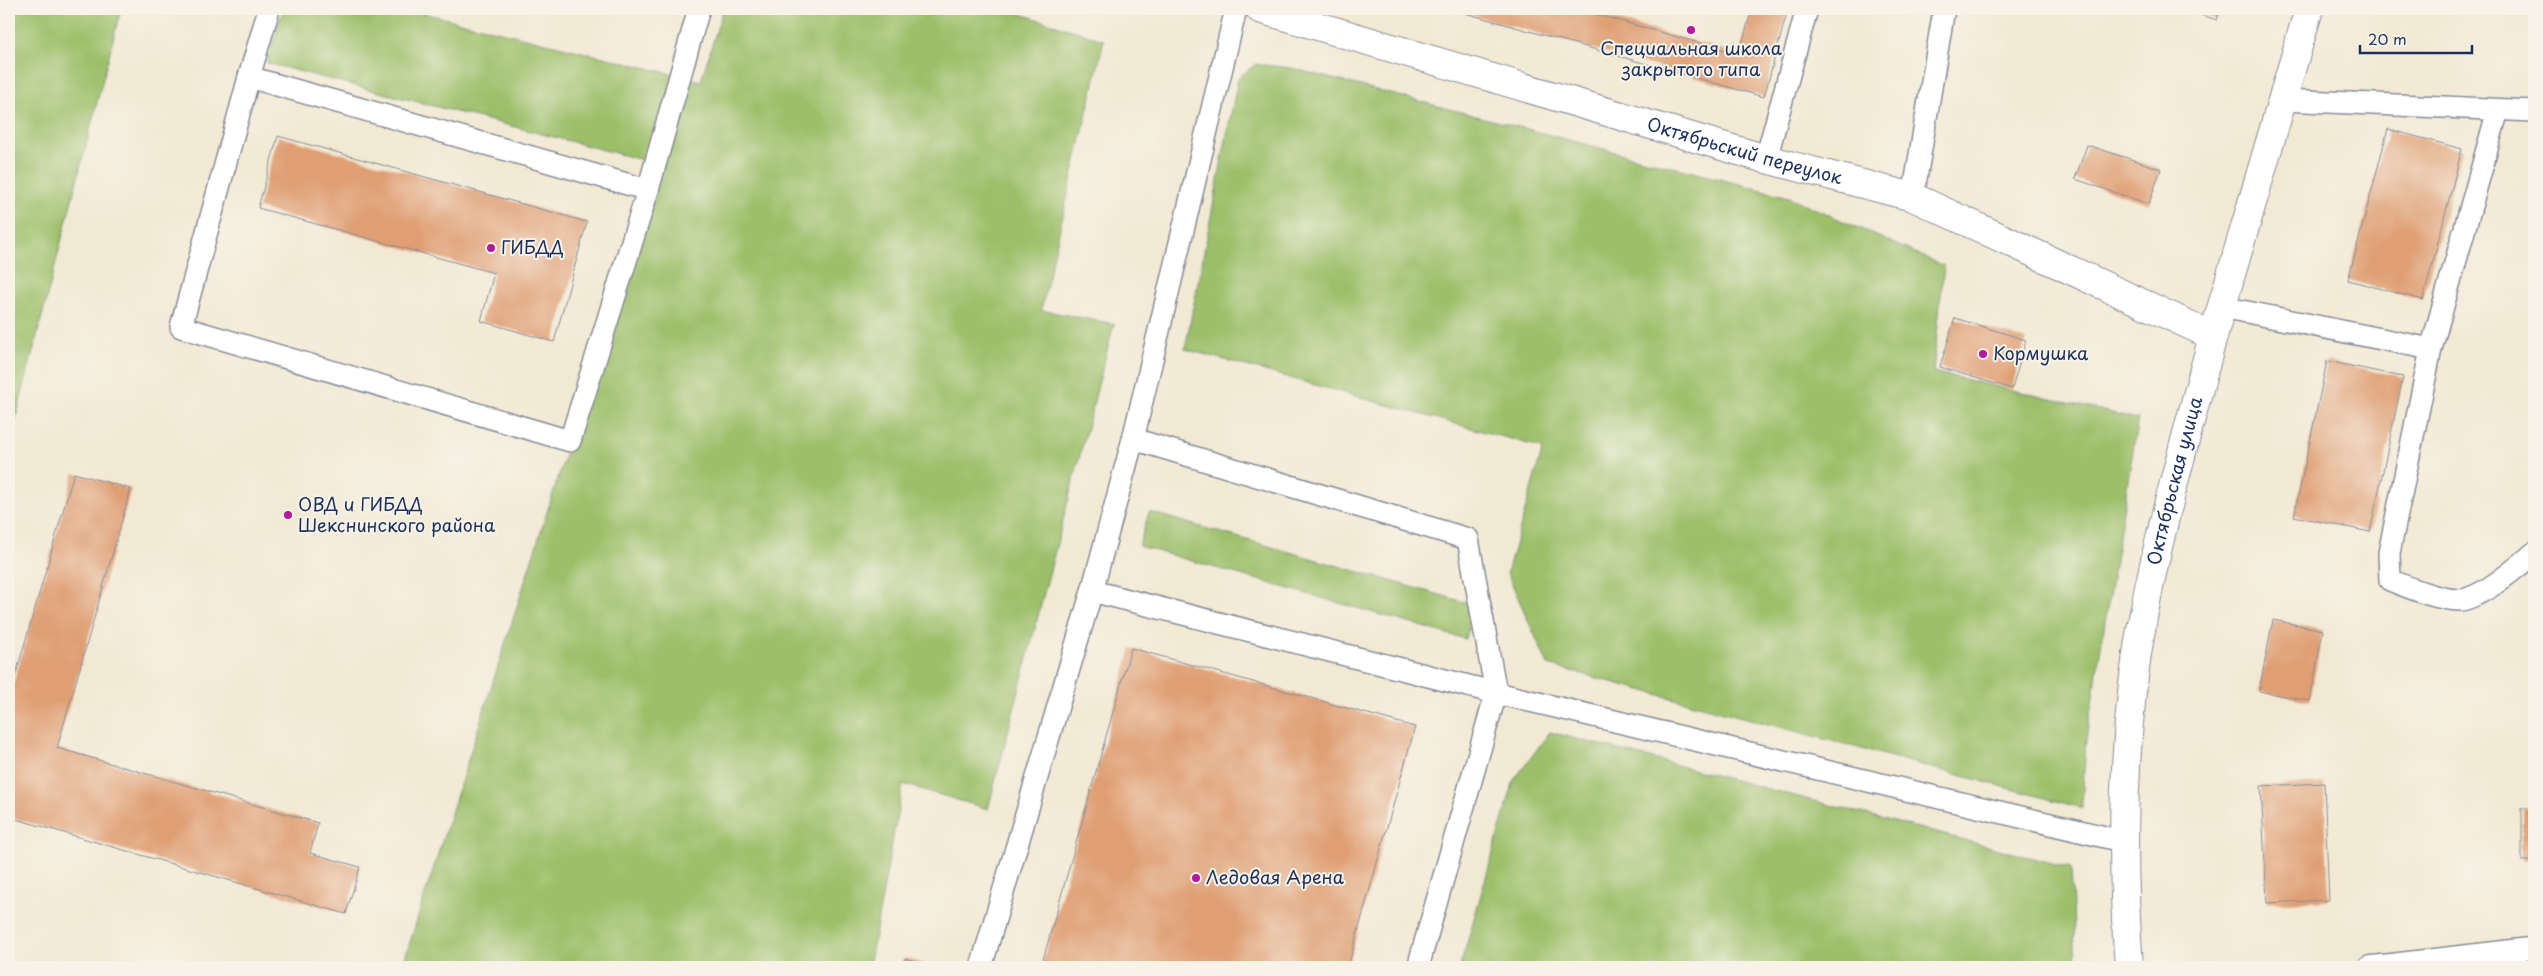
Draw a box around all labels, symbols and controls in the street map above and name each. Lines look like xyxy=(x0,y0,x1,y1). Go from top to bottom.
scale bar xyxy=(2360,22,2473,54)
marker: Специальная школа закрытого типа xyxy=(1685,24,1697,36)
text: 20 m xyxy=(2368,27,2407,50)
place label: Специальная школа закрытого типа xyxy=(1600,34,1783,82)
street label: Октябрьский переулок xyxy=(1644,109,1846,190)
place label: ГИБДД xyxy=(501,233,564,260)
marker: ГИБДД xyxy=(485,242,497,254)
place label: Кормушка xyxy=(1993,339,2089,366)
marker: Кормушка xyxy=(1977,348,1989,360)
street label: Октябрьская улица xyxy=(2139,393,2208,568)
place label: ОВД и ГИБДД Шекснинского района xyxy=(298,490,496,538)
marker: ОВД и ГИБДД Шекснинского района xyxy=(282,509,294,521)
place label: Ледовая Арена xyxy=(1206,863,1345,890)
marker: Ледовая Арена xyxy=(1190,872,1202,884)

